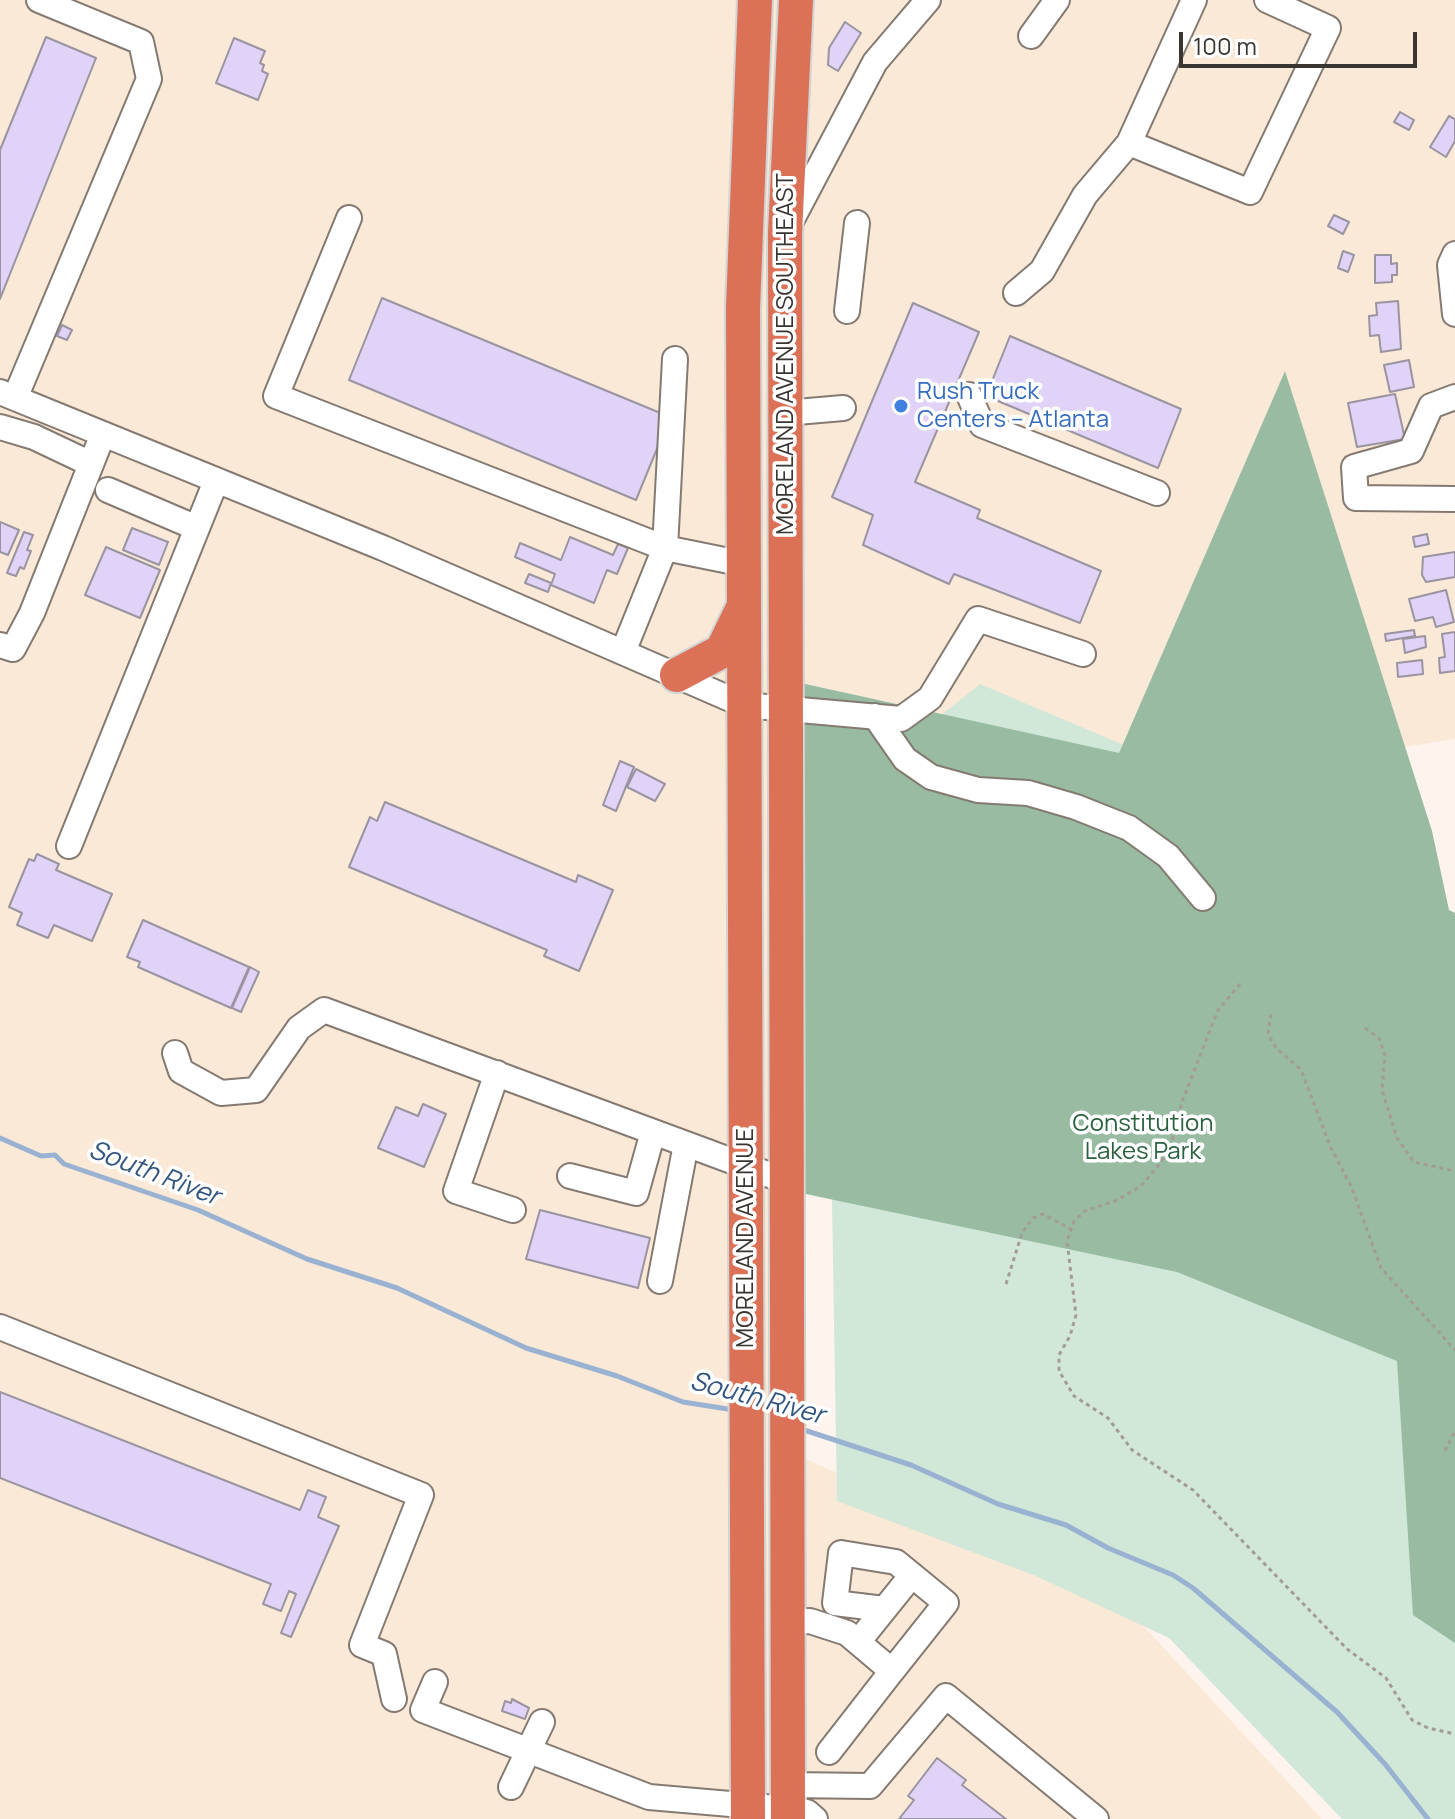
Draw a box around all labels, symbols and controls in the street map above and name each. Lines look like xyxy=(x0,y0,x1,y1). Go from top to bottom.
scale bar xyxy=(1183,16,1421,66)
text: 100 m xyxy=(1193,29,1257,62)
street label: MORELAND AVENUE SOUTHEAST xyxy=(772,173,800,535)
place label: Rush Truck Centers – Atlanta xyxy=(917,378,1109,434)
marker: Rush Truck Centers – Atlanta xyxy=(892,397,910,415)
park label: Constitution Lakes Park xyxy=(1073,1110,1213,1166)
street label: MORELAND AVENUE xyxy=(732,1128,760,1348)
water label: South River xyxy=(84,1135,224,1213)
water label: South River xyxy=(686,1366,828,1432)

